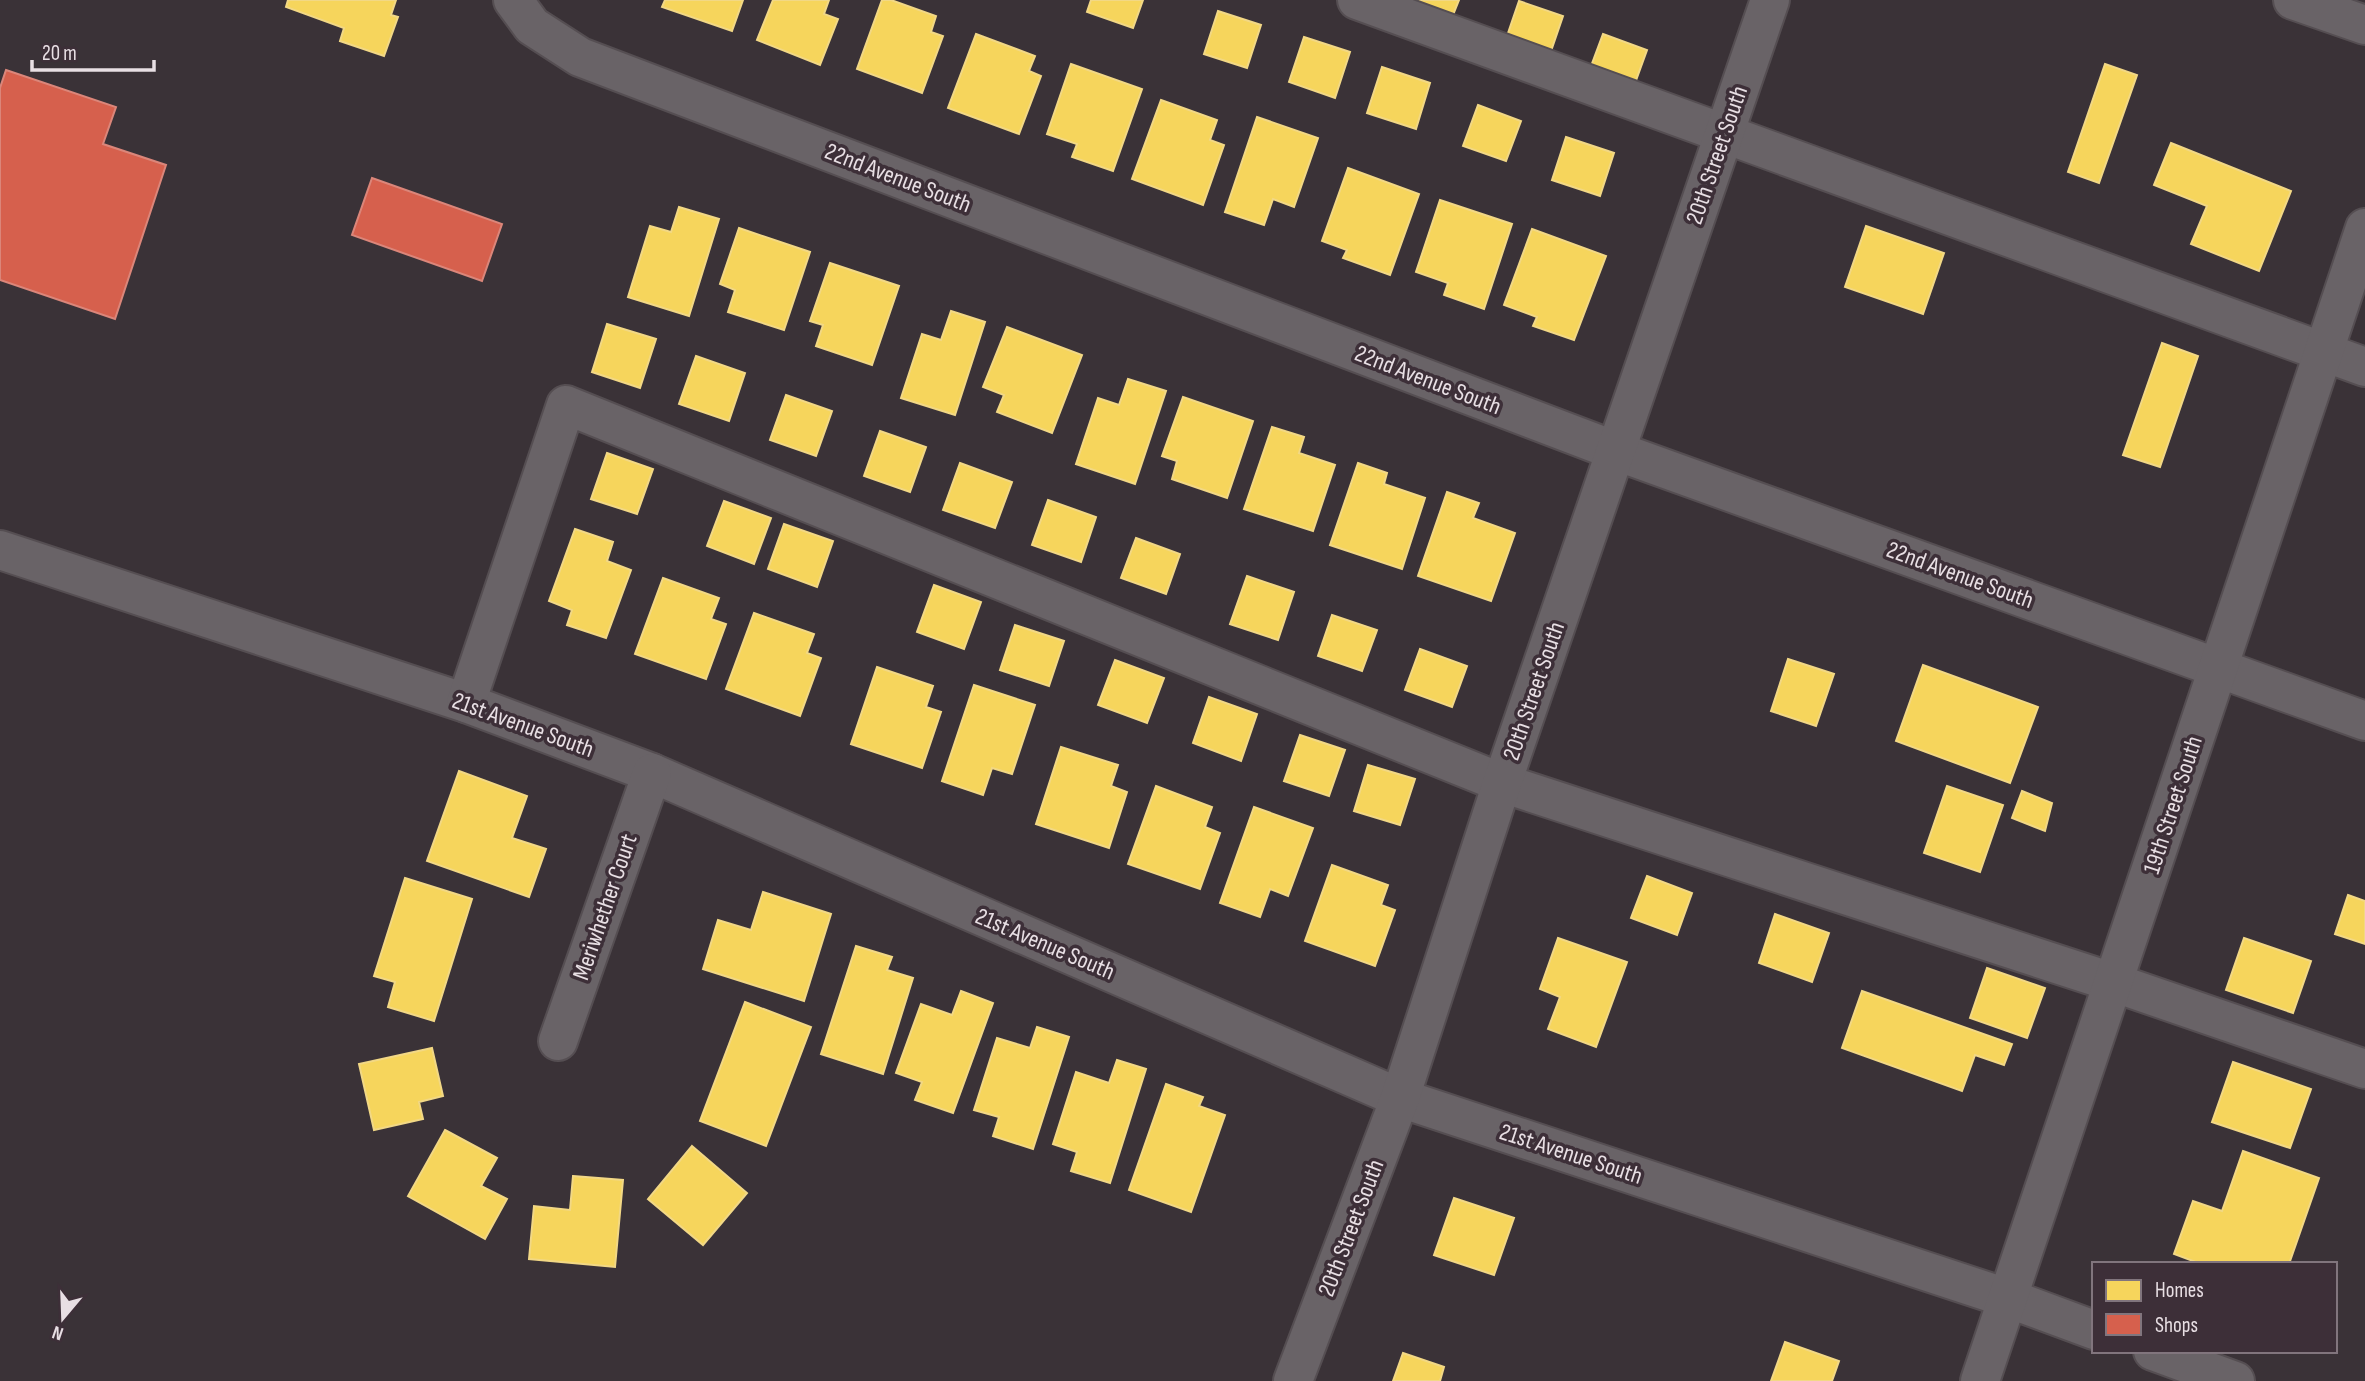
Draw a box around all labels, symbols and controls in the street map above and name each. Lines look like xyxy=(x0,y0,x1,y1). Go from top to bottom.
scale bar xyxy=(32,28,154,72)
text: 20 m xyxy=(42,41,77,66)
street label: 20th Street South xyxy=(1680,82,1754,228)
street label: 22nd Avenue South xyxy=(821,137,975,219)
street label: 22nd Avenue South xyxy=(1351,339,1505,421)
street label: 22nd Avenue South xyxy=(1883,535,2037,615)
street label: 20th Street South xyxy=(1497,618,1571,764)
street label: 21st Avenue South xyxy=(448,686,598,764)
street label: 19th Street South xyxy=(2137,733,2209,877)
street label: Meriwhether Court xyxy=(566,830,644,984)
street label: 21st Avenue South xyxy=(971,902,1119,986)
street label: 21st Avenue South xyxy=(1496,1117,1646,1191)
street label: 20th Street South xyxy=(1312,1155,1390,1301)
legend xyxy=(2092,1262,2337,1353)
text: Homes xyxy=(2155,1278,2204,1303)
north arrow xyxy=(28,1283,98,1353)
text: Shops xyxy=(2155,1313,2198,1338)
text: N xyxy=(49,1320,66,1345)

